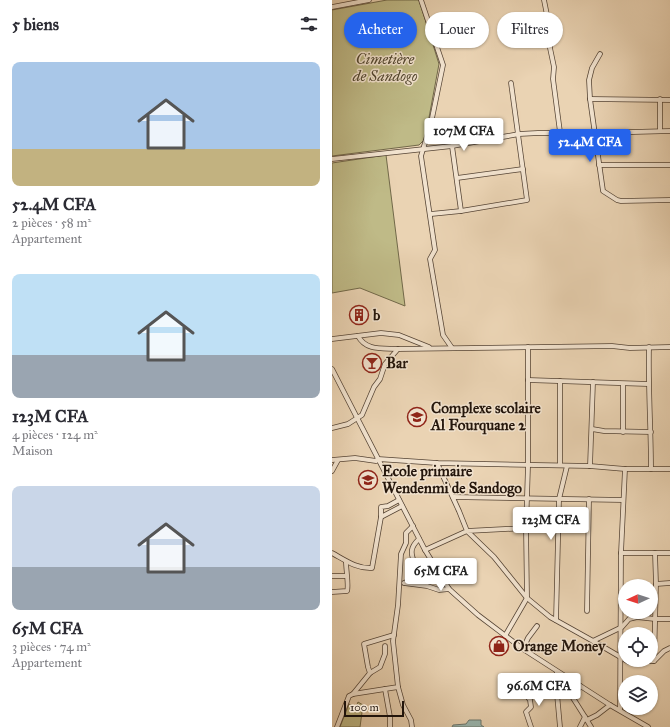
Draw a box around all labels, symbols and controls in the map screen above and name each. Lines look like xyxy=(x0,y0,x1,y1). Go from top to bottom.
chip: Acheter xyxy=(344,12,417,48)
chip: Louer xyxy=(425,12,489,48)
chip: Filtres xyxy=(497,12,563,48)
icon: filters xyxy=(298,13,320,35)
text: 5 biens xyxy=(12,14,59,35)
park label: Cimetière de Sandogo xyxy=(352,50,418,85)
icon: home xyxy=(130,88,202,160)
pin: 107M CFA xyxy=(423,118,505,152)
text: 107M CFA xyxy=(433,123,495,139)
pin: 52.4M CFA xyxy=(544,129,636,163)
text: 52.4M CFA xyxy=(558,134,622,150)
text: 52.4M CFA xyxy=(12,194,96,215)
text: 2 pièces · 58 m² xyxy=(12,215,91,231)
text: Appartement xyxy=(12,231,82,247)
icon: home xyxy=(130,300,202,372)
building icon: b xyxy=(348,304,370,326)
place label: b xyxy=(372,306,381,324)
bar icon: Bar xyxy=(361,352,383,374)
place label: Bar xyxy=(386,354,408,372)
place label: Complexe scolaire Al Fourquane 2 xyxy=(430,399,542,435)
text: 123M CFA xyxy=(12,406,88,427)
school or university icon: Complexe scolaire Al Fourquane 2 xyxy=(406,406,428,428)
text: 4 pièces · 124 m² xyxy=(12,427,98,443)
text: Maison xyxy=(12,443,53,459)
place label: Ecole primaire Wendenmi de Sandogo xyxy=(382,462,522,498)
school or university icon: Ecole primaire Wendenmi de Sandogo xyxy=(357,469,379,491)
pin: 123M CFA xyxy=(510,507,592,541)
icon: home xyxy=(130,512,202,584)
text: 123M CFA xyxy=(522,512,580,528)
pin: 65M CFA xyxy=(404,558,478,592)
text: 65M CFA xyxy=(414,563,468,579)
north arrow xyxy=(618,579,658,619)
map controls xyxy=(618,579,658,715)
text: 65M CFA xyxy=(12,618,83,639)
button: locate xyxy=(618,627,658,667)
shop icon: Orange Money xyxy=(488,635,510,657)
place label: Orange Money xyxy=(513,637,606,656)
text: 3 pièces · 74 m² xyxy=(12,639,91,655)
text: Appartement xyxy=(12,655,82,671)
pin: 96.6M CFA xyxy=(493,673,585,707)
button: layers xyxy=(618,675,658,715)
text: 96.6M CFA xyxy=(507,678,571,694)
scale bar xyxy=(344,699,404,718)
text: 100 m xyxy=(350,701,379,714)

